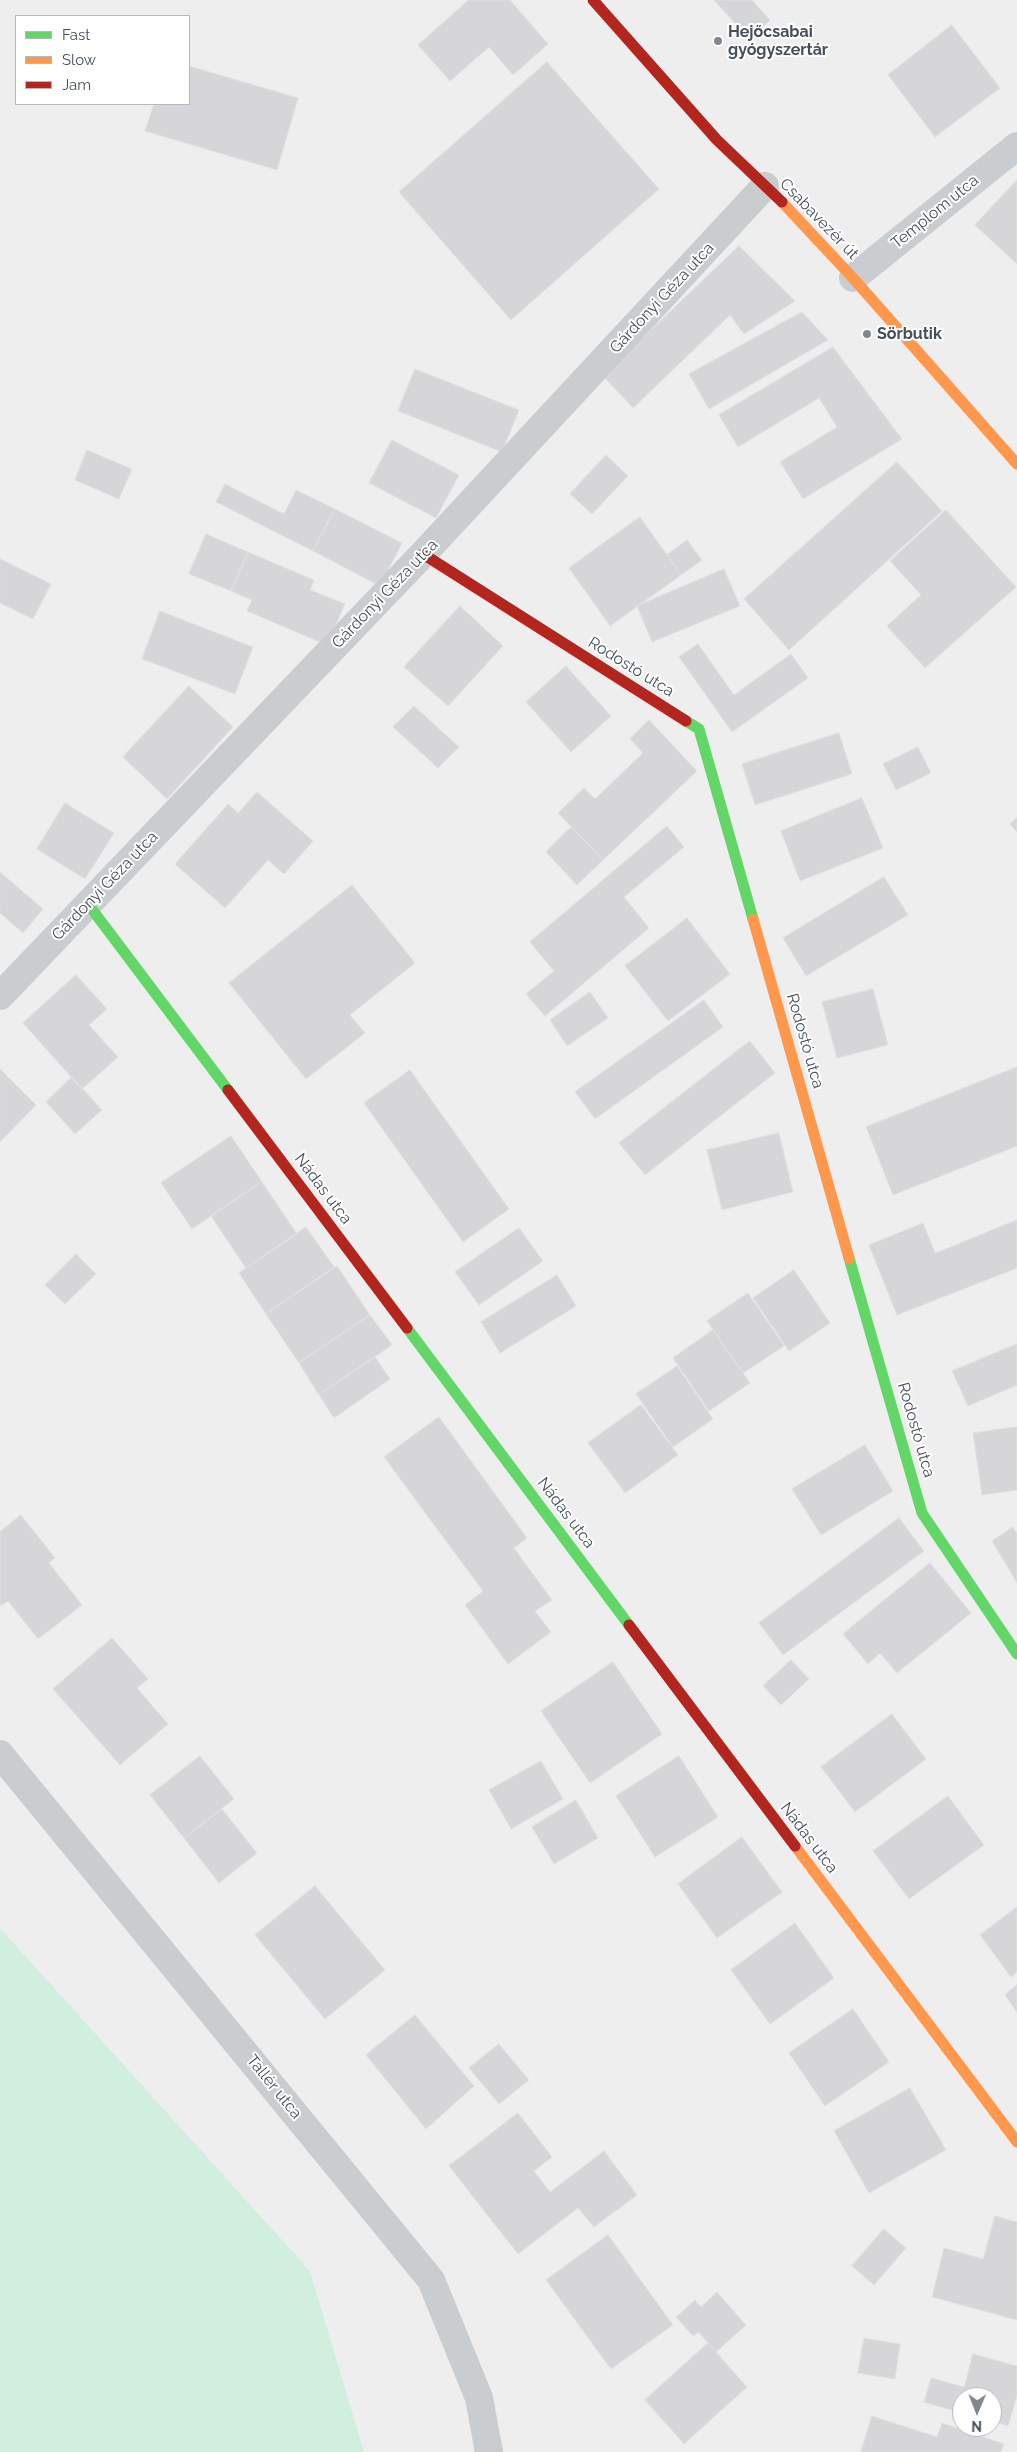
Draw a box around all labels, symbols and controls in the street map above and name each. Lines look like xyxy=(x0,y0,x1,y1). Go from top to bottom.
legend xyxy=(15,15,190,105)
place label: Hejőcsabai gyógyszertár xyxy=(728,22,828,60)
text: Fast xyxy=(62,26,90,44)
marker: Hejőcsabai gyógyszertár xyxy=(712,35,724,47)
text: Slow xyxy=(62,51,96,69)
text: Jam xyxy=(62,76,91,94)
street label: Templom utca xyxy=(887,171,983,253)
street label: Csabavezér út xyxy=(776,175,862,263)
street label: Gárdonyi Géza utca xyxy=(606,239,718,357)
place label: Sörbutik xyxy=(877,324,942,344)
marker: Sörbutik xyxy=(861,328,873,340)
street label: Gárdonyi Géza utca xyxy=(328,536,442,652)
street label: Rodostó utca xyxy=(584,633,678,701)
street label: Gárdonyi Géza utca xyxy=(48,828,162,944)
street label: Rodostó utca xyxy=(782,991,828,1091)
street label: Nádas utca xyxy=(290,1150,356,1228)
street label: Rodostó utca xyxy=(893,1380,939,1480)
street label: Nádas utca xyxy=(533,1474,599,1552)
street label: Nádas utca xyxy=(776,1799,842,1877)
street label: Tallér utca xyxy=(242,2051,306,2123)
north arrow xyxy=(952,2387,1002,2437)
text: N xyxy=(971,2418,982,2434)

